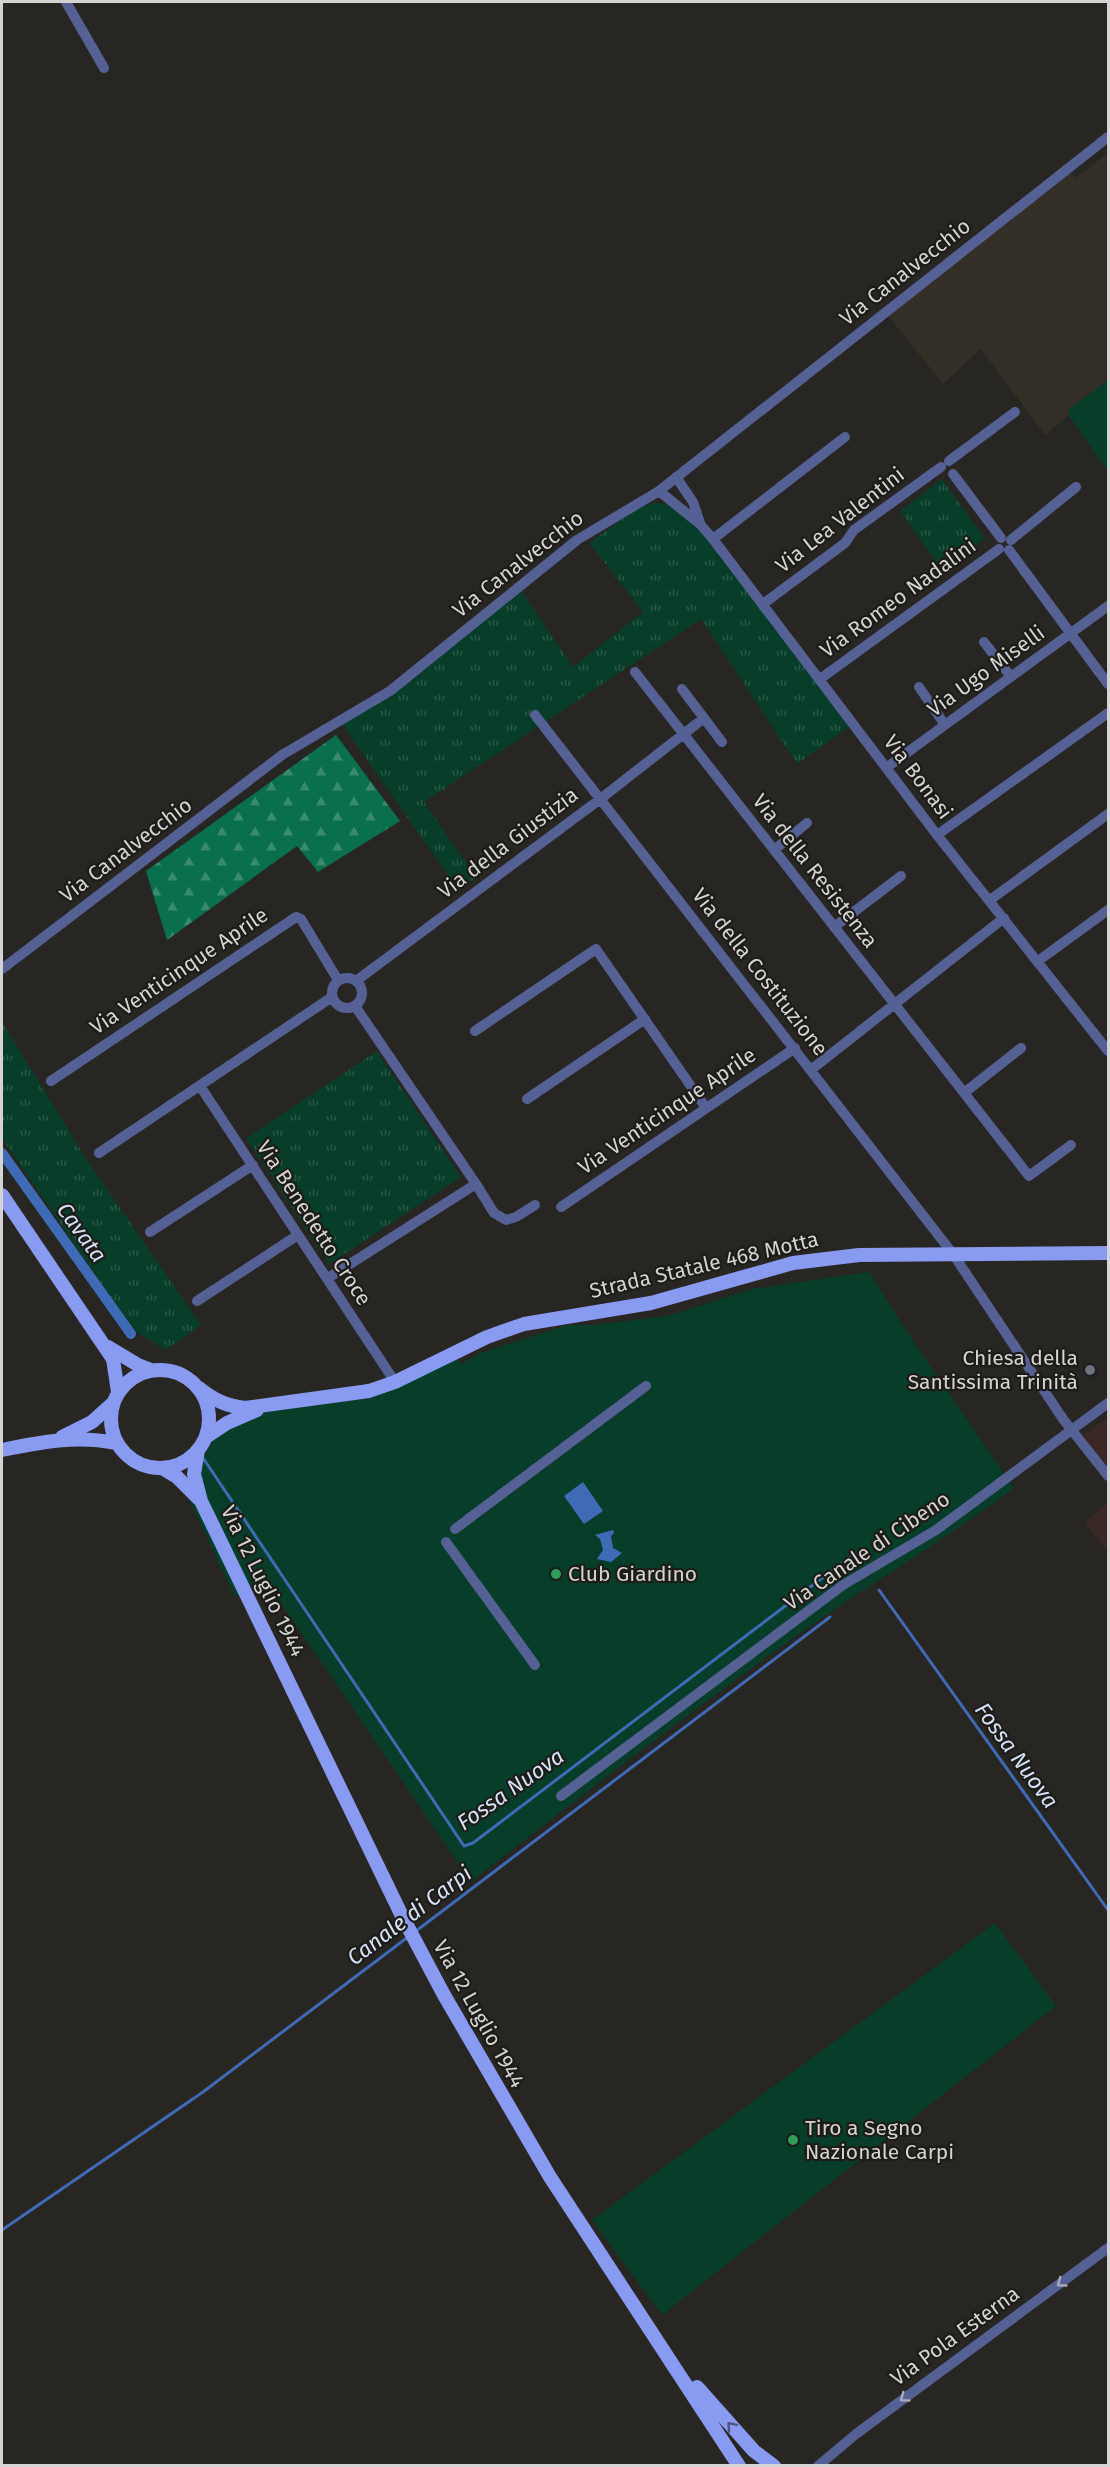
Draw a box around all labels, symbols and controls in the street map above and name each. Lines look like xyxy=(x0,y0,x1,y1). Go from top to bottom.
street label: Via Canalvecchio xyxy=(834,213,976,331)
street label: Via Lea Valentini xyxy=(770,462,910,578)
street label: Via Canalvecchio xyxy=(447,505,589,623)
street label: Via Romeo Nadalini xyxy=(815,533,981,663)
street label: Via Ugo Miselli xyxy=(922,620,1050,722)
street label: Via Bonasi xyxy=(878,730,958,824)
street label: Via della Giustizia xyxy=(433,782,583,904)
street label: Via della Resistenza xyxy=(747,789,883,953)
street label: Via Canalvecchio xyxy=(55,792,197,908)
street label: Via della Costituzione xyxy=(686,883,834,1061)
street label: Via Venticinque Aprile xyxy=(85,902,273,1040)
street label: Via Venticinque Aprile xyxy=(573,1042,761,1180)
street label: Via Benedetto Croce xyxy=(251,1136,377,1310)
water label: Cavata xyxy=(51,1197,112,1267)
street label: Strada Statale 468 Motta xyxy=(587,1226,821,1304)
place label: Chiesa della Santissima Trinità xyxy=(908,1345,1078,1395)
marker: Chiesa della Santissima Trinità xyxy=(1083,1363,1097,1377)
street label: Via Canale di Cibeno xyxy=(779,1486,955,1616)
street label: Via 12 Luglio 1944 xyxy=(215,1501,311,1661)
place label: Club Giardino xyxy=(568,1561,697,1587)
marker: Club Giardino xyxy=(549,1567,563,1581)
water label: Fossa Nuova xyxy=(969,1697,1064,1813)
water label: Fossa Nuova xyxy=(452,1743,569,1836)
water label: Canale di Carpi xyxy=(342,1860,477,1971)
street label: Via 12 Luglio 1944 xyxy=(428,1936,530,2092)
place label: Tiro a Segno Nazionale Carpi xyxy=(805,2115,954,2165)
marker: Tiro a Segno Nazionale Carpi xyxy=(786,2133,800,2147)
one-way arrow xyxy=(1057,2275,1068,2286)
street label: Via Pola Esterna xyxy=(885,2281,1025,2391)
one-way arrow xyxy=(900,2391,911,2402)
one-way arrow xyxy=(727,2422,738,2433)

